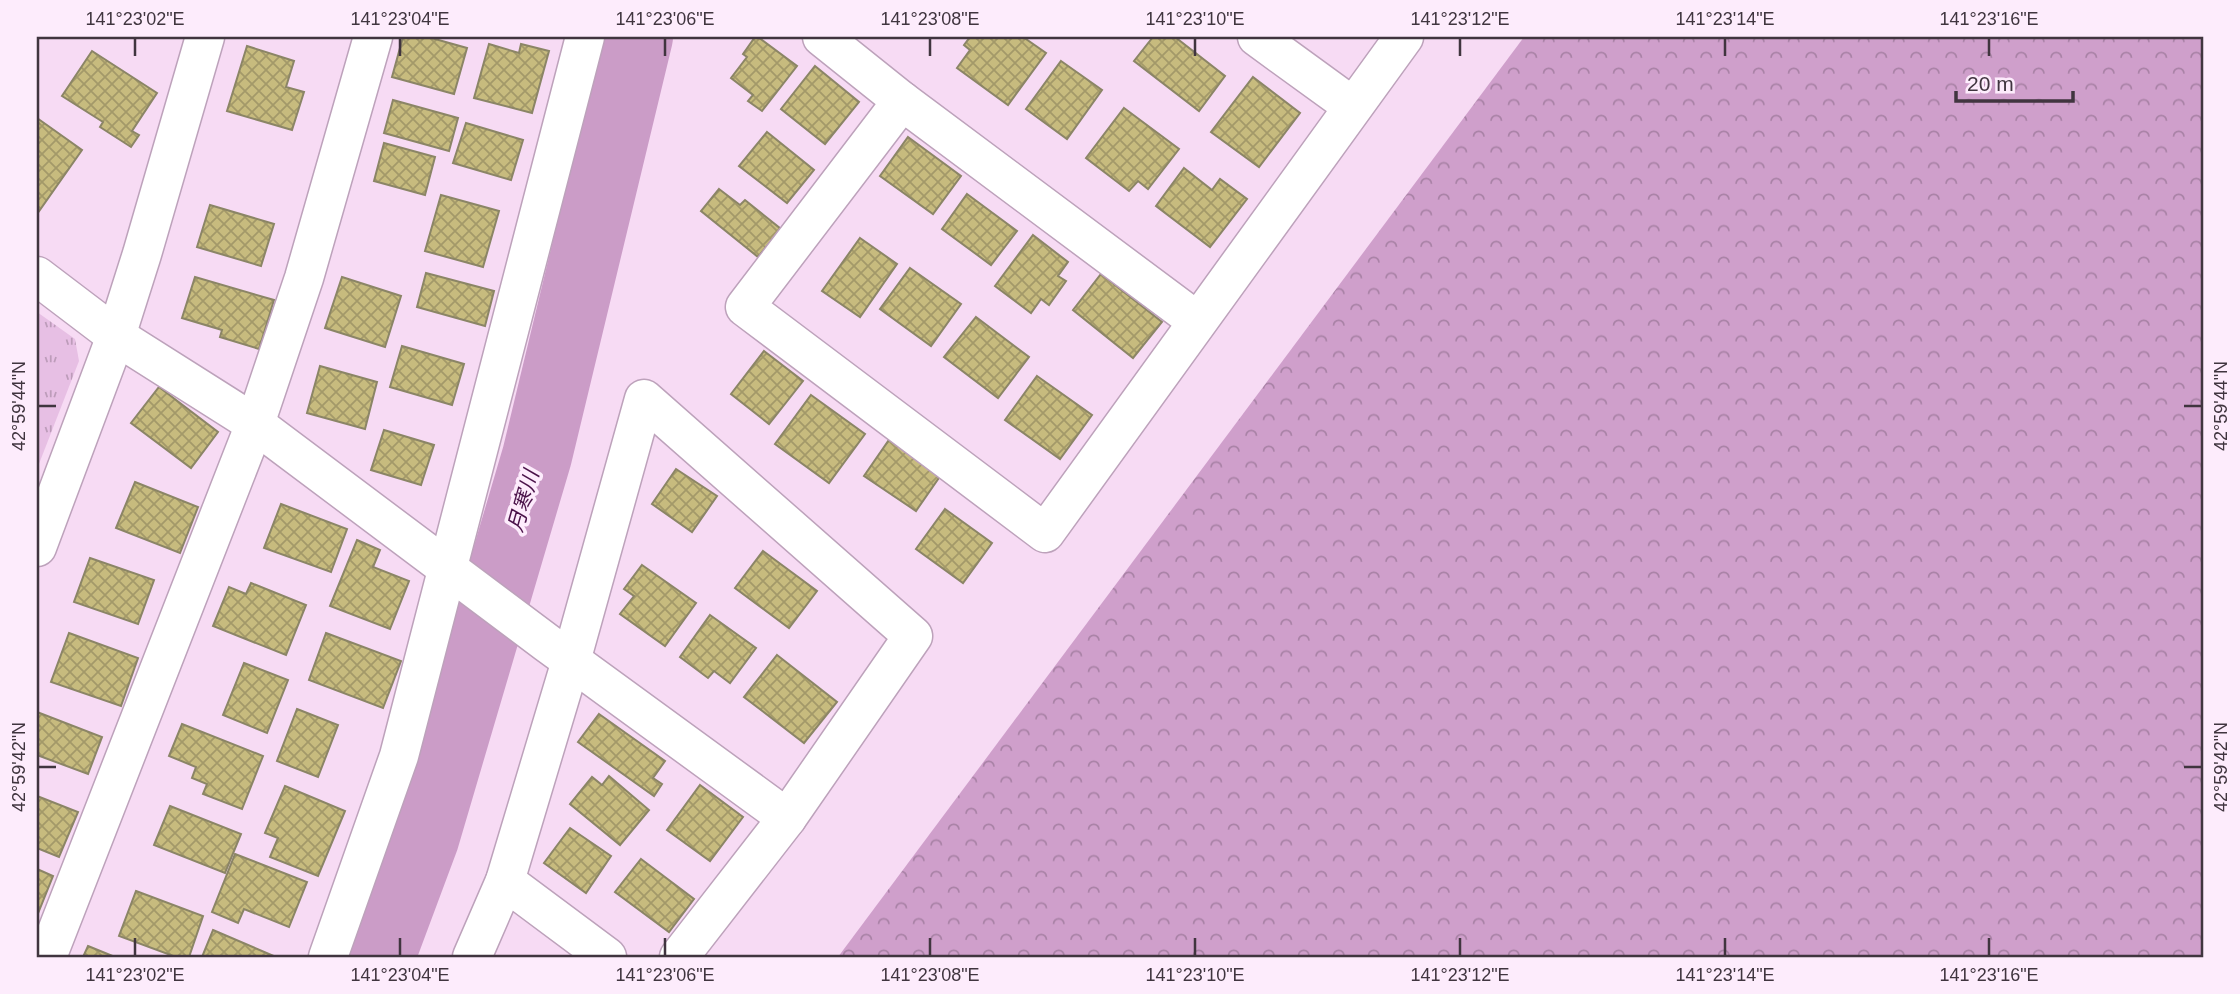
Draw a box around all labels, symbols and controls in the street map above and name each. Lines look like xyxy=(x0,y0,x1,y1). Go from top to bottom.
text: 141°23'02"E xyxy=(85,9,185,29)
text: 141°23'04"E xyxy=(350,9,450,29)
text: 141°23'06"E xyxy=(615,9,715,29)
text: 141°23'08"E xyxy=(880,9,980,29)
text: 141°23'10"E xyxy=(1145,9,1245,29)
text: 141°23'12"E xyxy=(1410,9,1510,29)
text: 141°23'14"E xyxy=(1675,9,1775,29)
text: 141°23'16"E xyxy=(1939,9,2039,29)
scale bar xyxy=(1956,60,2074,104)
text: 20 m xyxy=(1967,72,2014,95)
text: 42°59'44"N xyxy=(9,361,29,451)
text: 42°59'44"N xyxy=(2211,361,2231,451)
water label: 月寒川 xyxy=(503,466,543,534)
text: 42°59'42"N xyxy=(9,722,29,812)
text: 42°59'42"N xyxy=(2211,722,2231,812)
text: 141°23'02"E xyxy=(85,965,185,985)
text: 141°23'04"E xyxy=(350,965,450,985)
text: 141°23'06"E xyxy=(615,965,715,985)
text: 141°23'08"E xyxy=(880,965,980,985)
text: 141°23'10"E xyxy=(1145,965,1245,985)
text: 141°23'12"E xyxy=(1410,965,1510,985)
text: 141°23'14"E xyxy=(1675,965,1775,985)
text: 141°23'16"E xyxy=(1939,965,2039,985)

